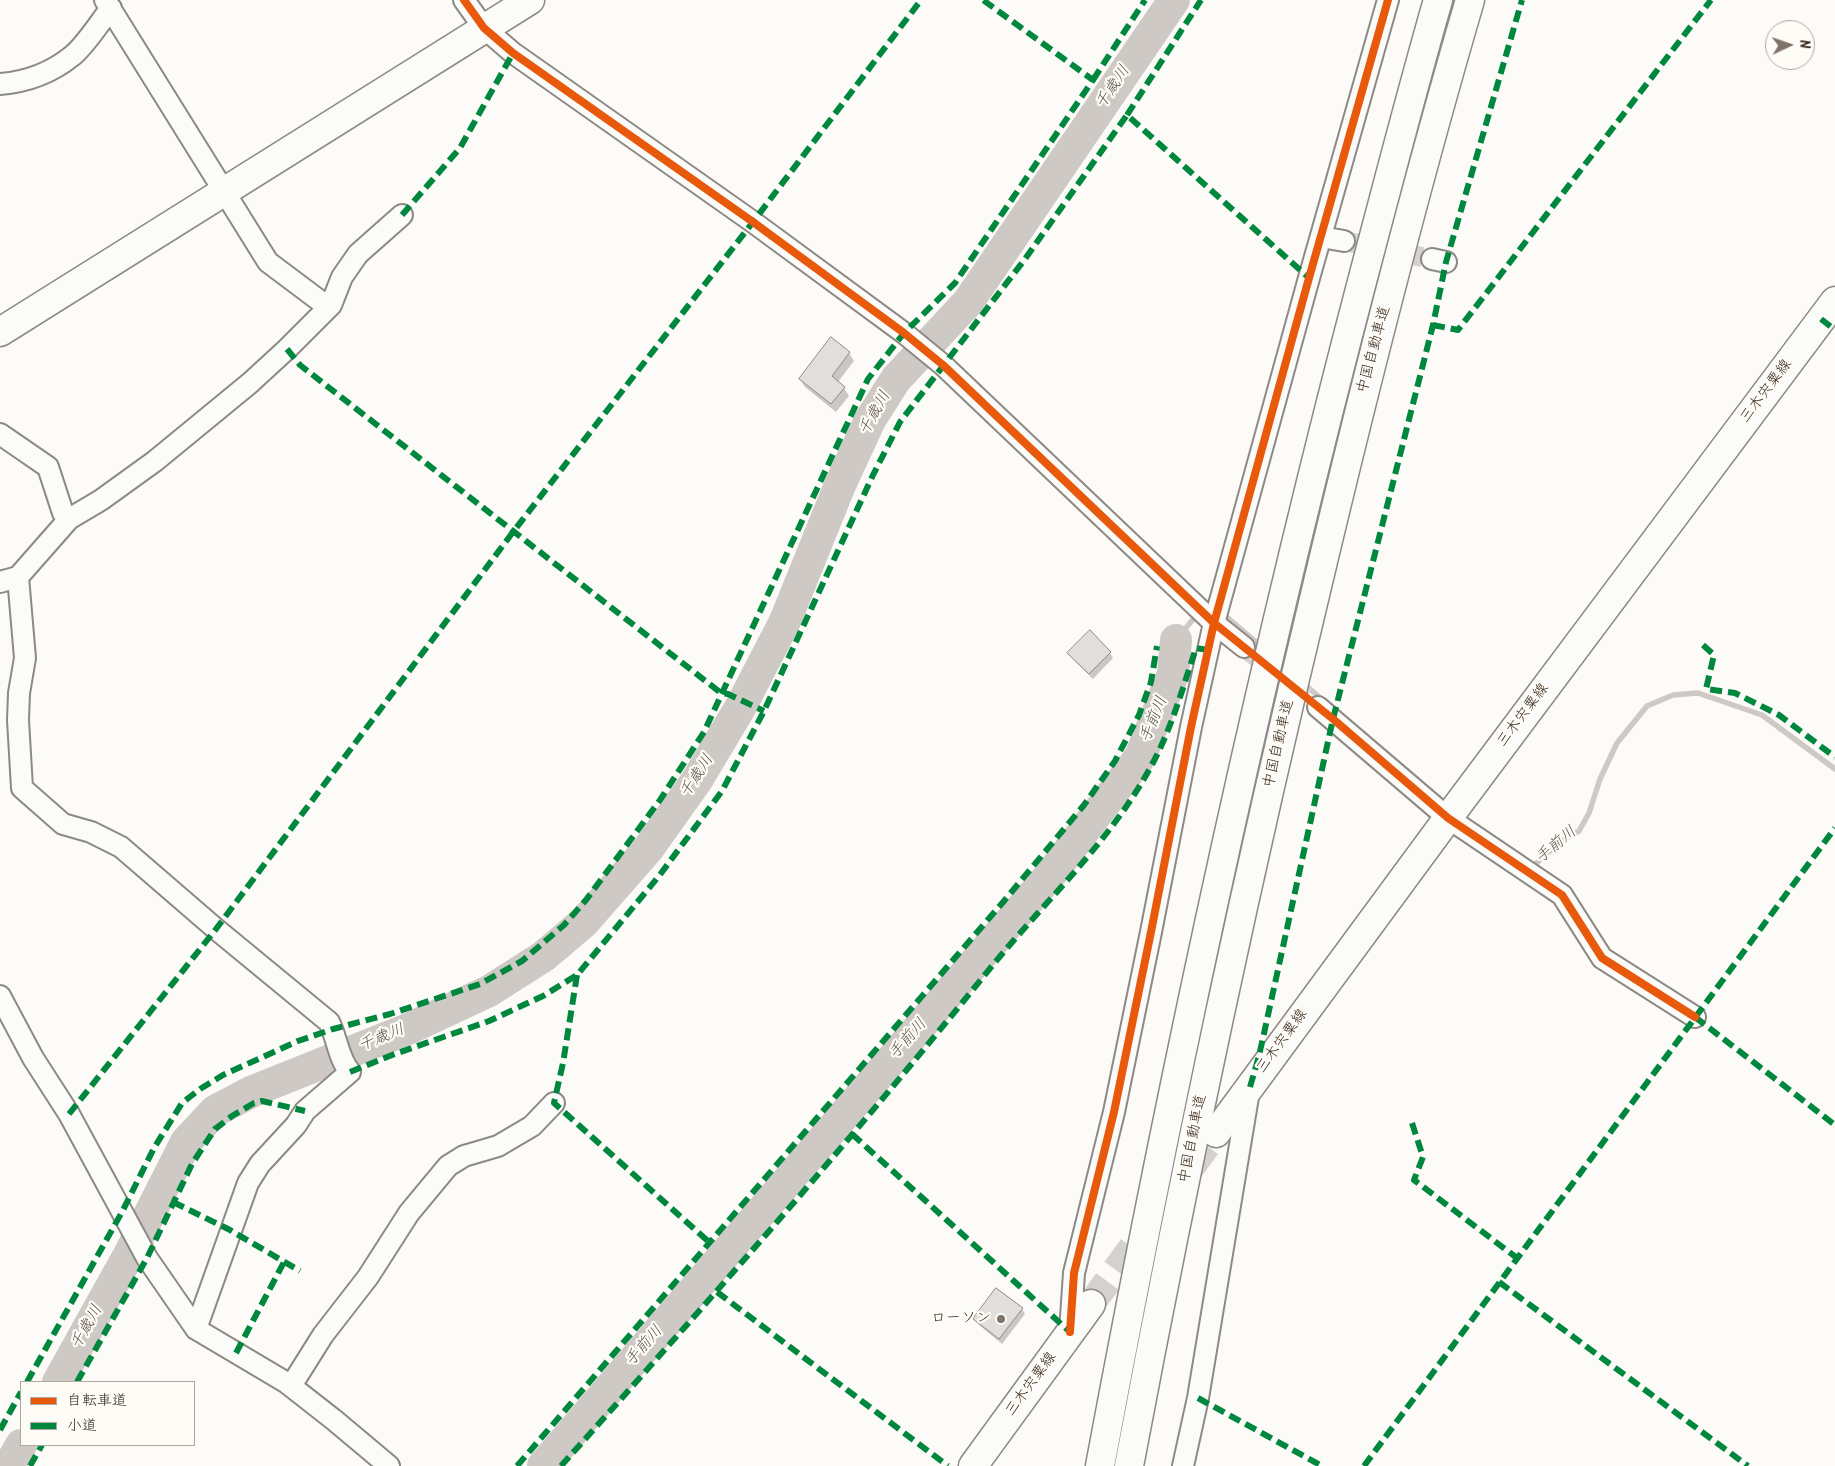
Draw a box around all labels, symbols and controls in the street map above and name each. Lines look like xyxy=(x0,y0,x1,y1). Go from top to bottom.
north arrow xyxy=(1765,20,1815,70)
text: N xyxy=(1793,39,1815,49)
water label: 千歳川 xyxy=(1093,63,1135,113)
street label: 中国自動車道 xyxy=(1355,304,1395,396)
street label: 三木宍粟線 xyxy=(1737,357,1797,427)
water label: 千歳川 xyxy=(856,388,896,440)
street label: 三木宍粟線 xyxy=(1494,681,1554,751)
water label: 手前川 xyxy=(1137,694,1173,746)
street label: 中国自動車道 xyxy=(1261,698,1299,790)
water label: 千歳川 xyxy=(677,752,719,802)
water label: 手前川 xyxy=(1532,823,1582,869)
street label: 三木宍粟線 xyxy=(1254,1006,1312,1078)
water label: 手前川 xyxy=(886,1016,932,1064)
water label: 千歳川 xyxy=(356,1021,408,1057)
street label: 中国自動車道 xyxy=(1177,1093,1211,1185)
water label: 千歳川 xyxy=(68,1302,108,1354)
place label: ローソン xyxy=(931,1310,991,1328)
marker: ローソン xyxy=(995,1313,1007,1325)
water label: 手前川 xyxy=(622,1323,668,1371)
street label: 三木宍粟線 xyxy=(1003,1349,1061,1421)
legend xyxy=(20,1381,195,1446)
text: 自転車道 xyxy=(67,1389,127,1413)
text: 小道 xyxy=(67,1414,97,1438)

